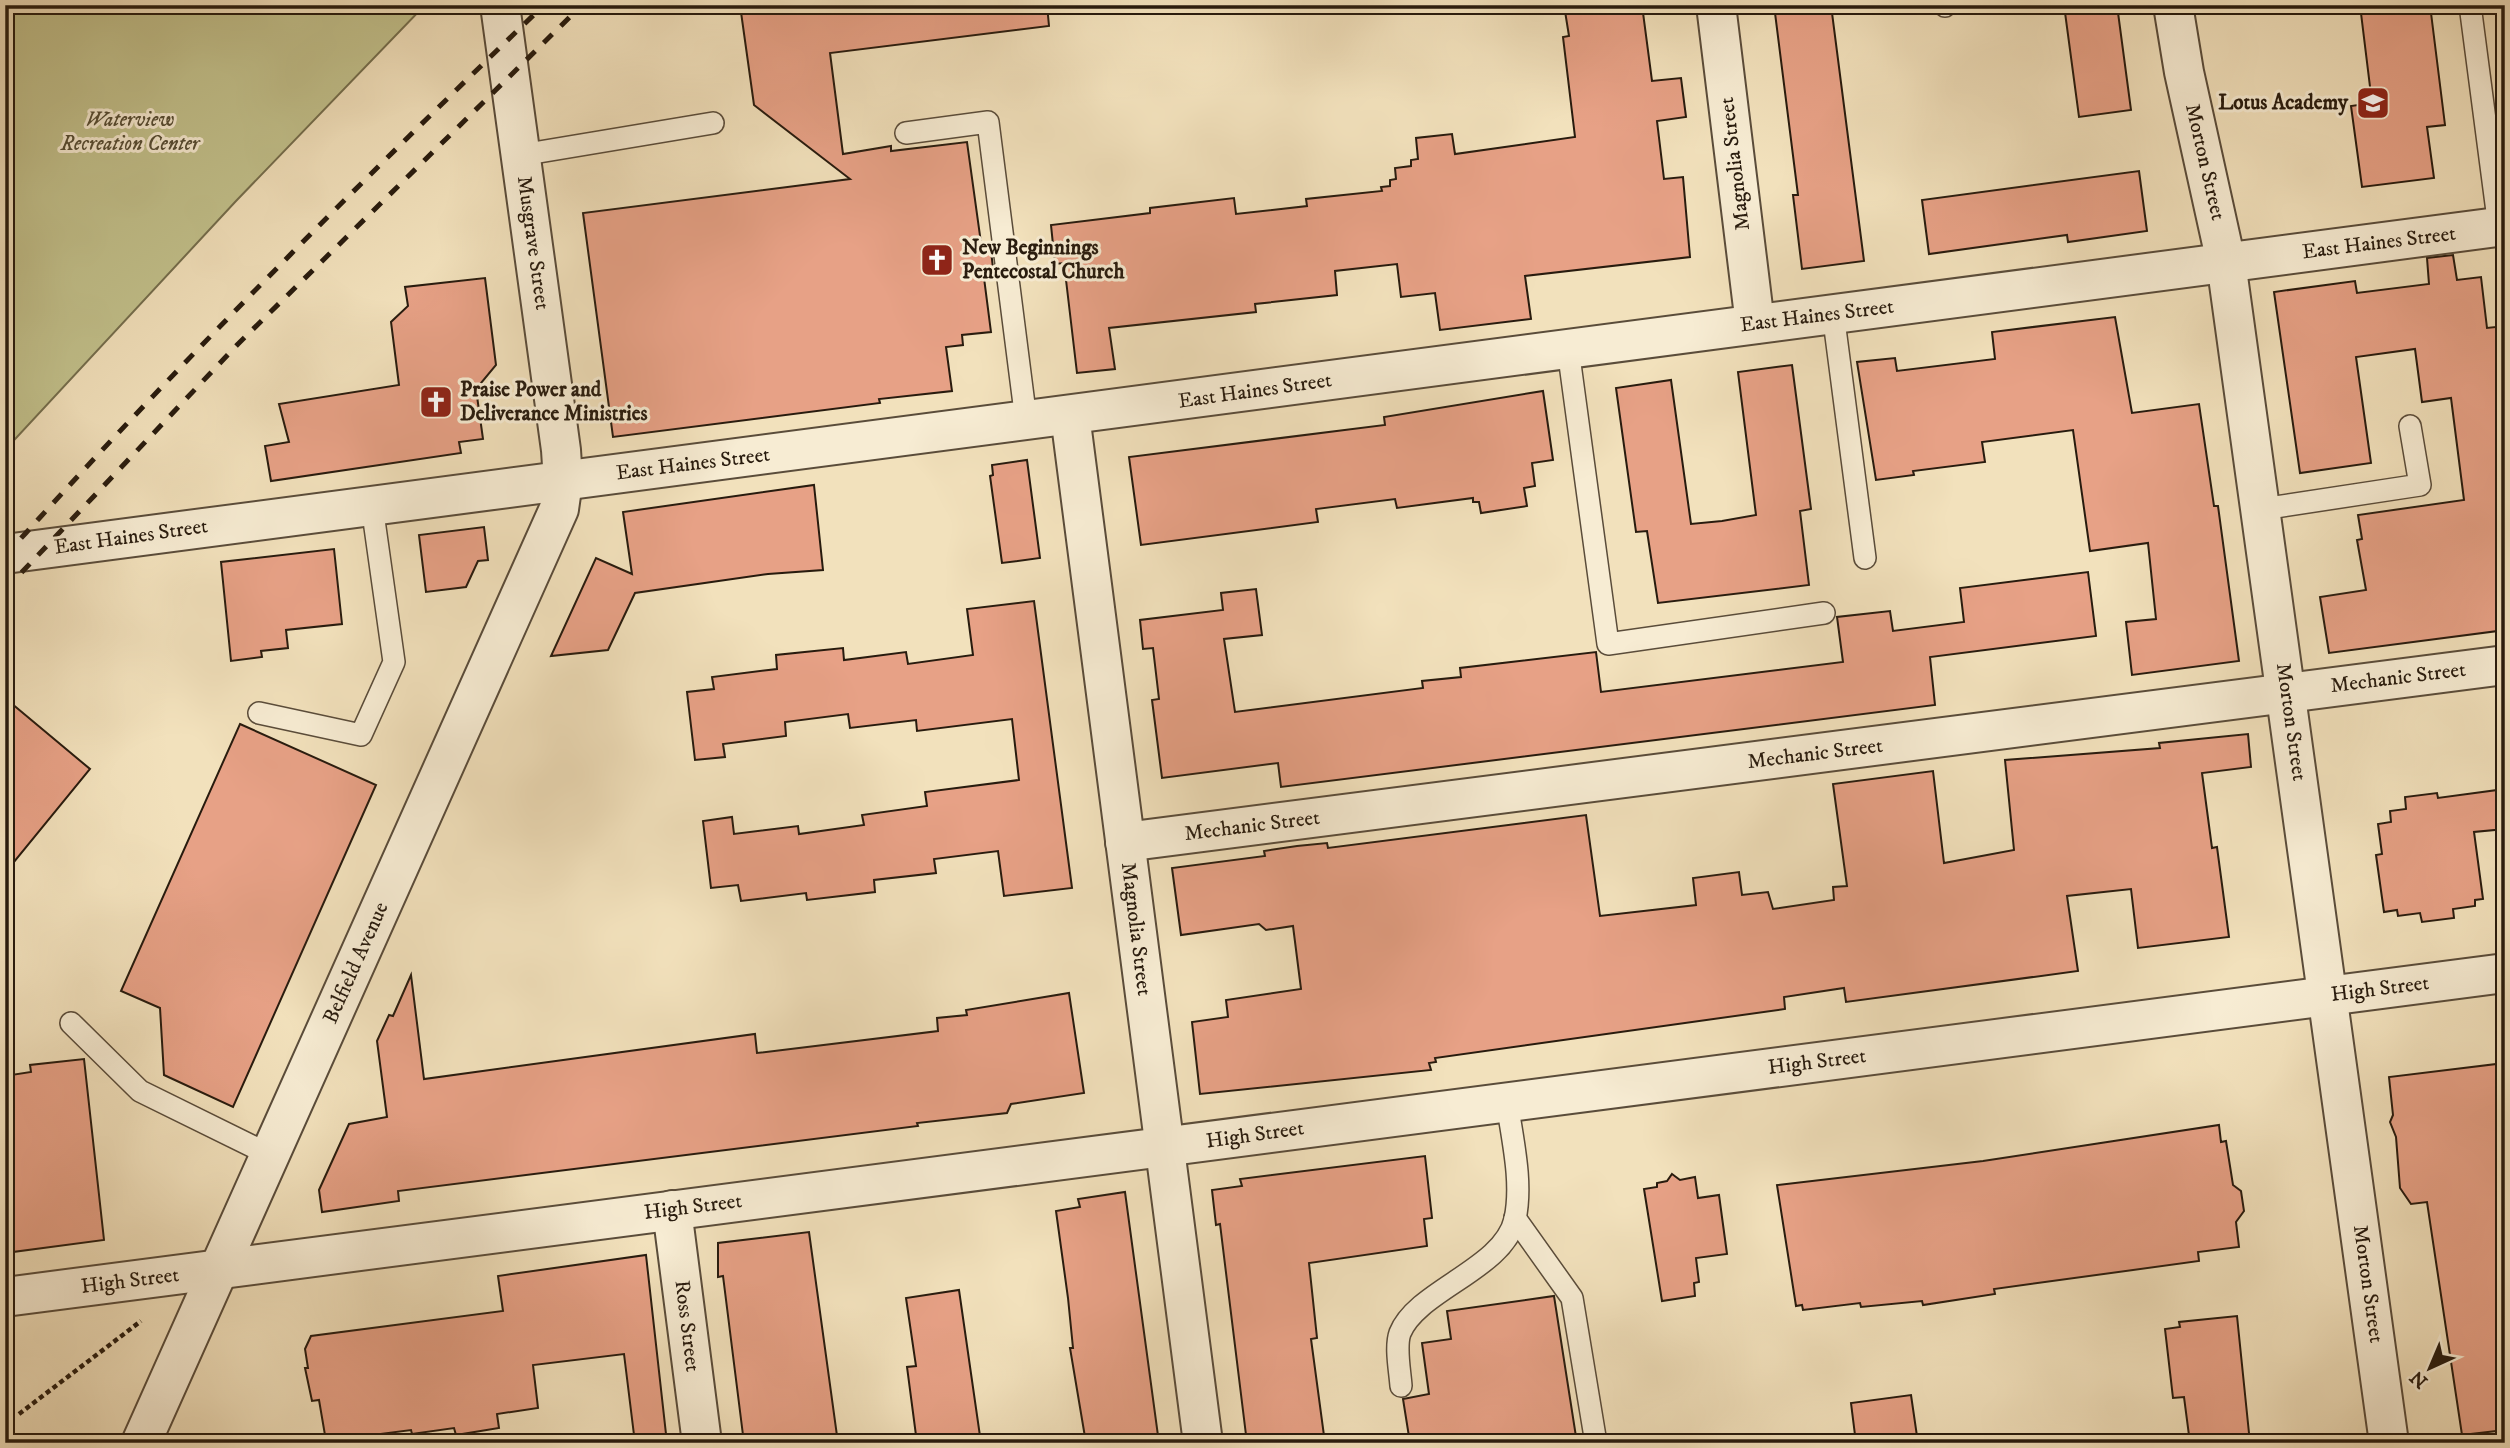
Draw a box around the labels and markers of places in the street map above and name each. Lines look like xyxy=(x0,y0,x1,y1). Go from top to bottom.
school or university icon: Lotus Academy xyxy=(2354,84,2392,122)
place label: Lotus Academy xyxy=(2218,90,2349,116)
place label: New Beginnings Pentecostal Church xyxy=(962,235,1125,285)
church icon: New Beginnings Pentecostal Church xyxy=(918,241,956,279)
place label: Praise Power and Deliverance Ministries xyxy=(460,377,648,427)
church icon: Praise Power and Deliverance Ministries xyxy=(417,383,455,421)

